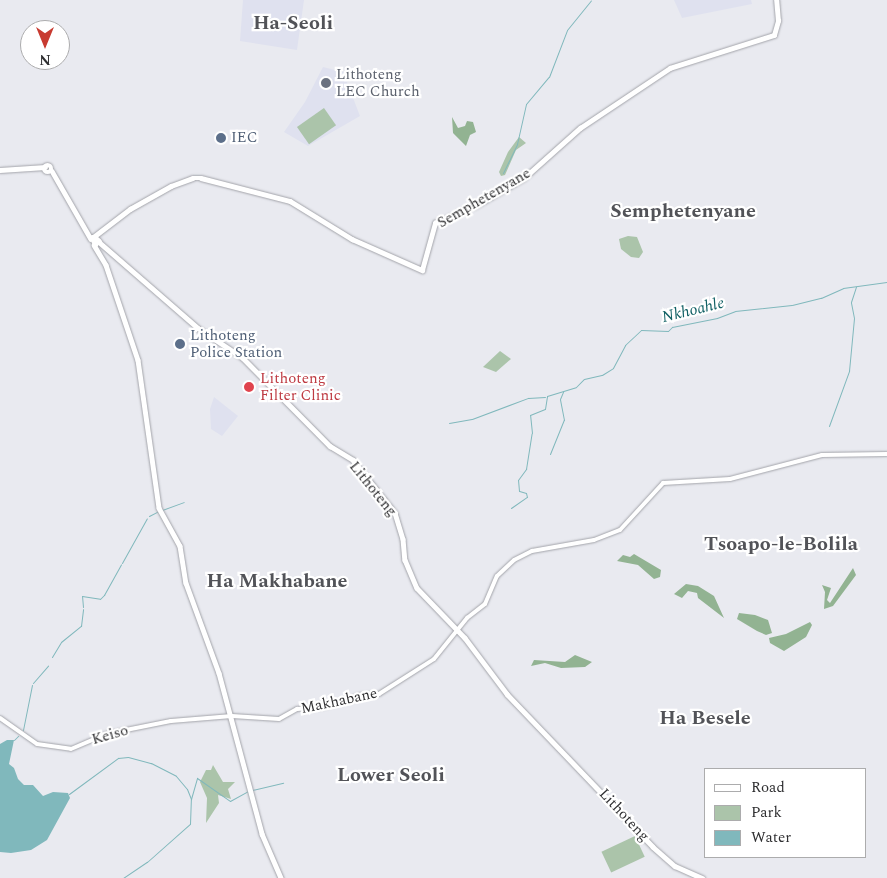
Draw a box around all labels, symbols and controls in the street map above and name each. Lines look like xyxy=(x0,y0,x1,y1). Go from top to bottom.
district label: Ha-Seoli xyxy=(253,11,333,35)
north arrow xyxy=(20,20,70,70)
text: N xyxy=(39,49,51,70)
place label: Lithoteng LEC Church xyxy=(336,65,420,100)
marker: Lithoteng LEC Church xyxy=(320,77,332,89)
place label: IEC xyxy=(231,129,258,147)
marker: IEC xyxy=(215,132,227,144)
street label: Semphetenyane xyxy=(434,164,534,232)
district label: Semphetenyane xyxy=(610,199,756,223)
water label: Nkhoahle xyxy=(660,293,726,327)
place label: Lithoteng Police Station xyxy=(190,326,282,361)
marker: Lithoteng Police Station xyxy=(174,338,186,350)
place label: Lithoteng Filter Clinic xyxy=(260,369,341,404)
marker: Lithoteng Filter Clinic xyxy=(242,380,256,394)
street label: Lithoteng xyxy=(345,458,401,520)
district label: Tsoapo-le-Bolila xyxy=(704,532,858,556)
district label: Ha Makhabane xyxy=(207,569,347,593)
street label: Makhabane xyxy=(299,684,379,718)
district label: Ha Besele xyxy=(659,706,751,730)
street label: Keiso xyxy=(90,721,130,749)
district label: Lower Seoli xyxy=(337,763,445,787)
legend xyxy=(704,768,867,858)
text: Road xyxy=(751,776,785,799)
street label: Lithoteng xyxy=(595,785,653,845)
text: Park xyxy=(751,801,782,824)
text: Water xyxy=(751,826,791,849)

